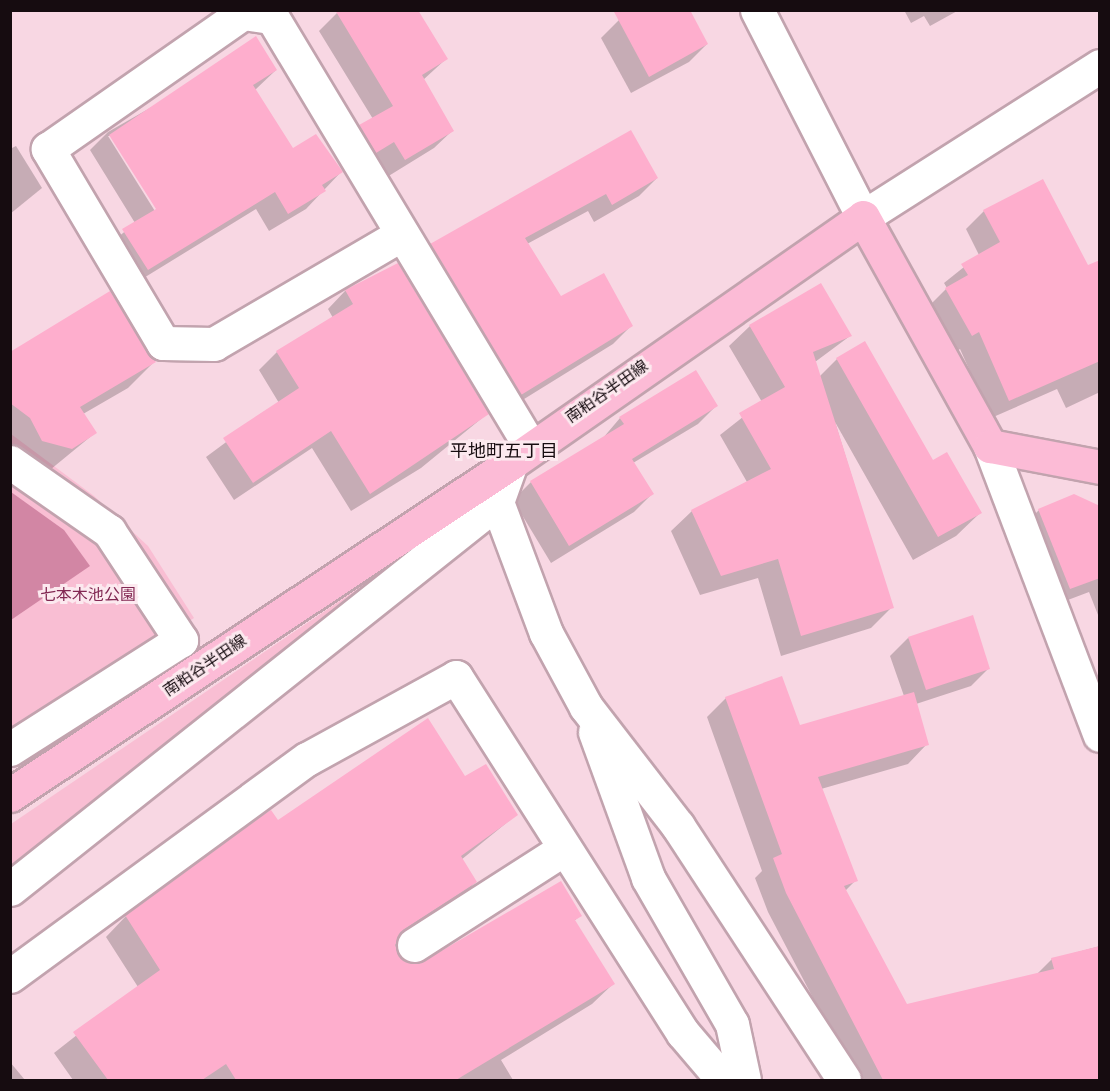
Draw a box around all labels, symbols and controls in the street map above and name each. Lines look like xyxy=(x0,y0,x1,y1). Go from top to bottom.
street label: 南粕谷半田線 xyxy=(562,357,652,427)
district label: 平地町五丁目 xyxy=(450,440,558,462)
park label: 七本木池公園 xyxy=(40,585,136,605)
street label: 南粕谷半田線 xyxy=(160,631,250,701)

